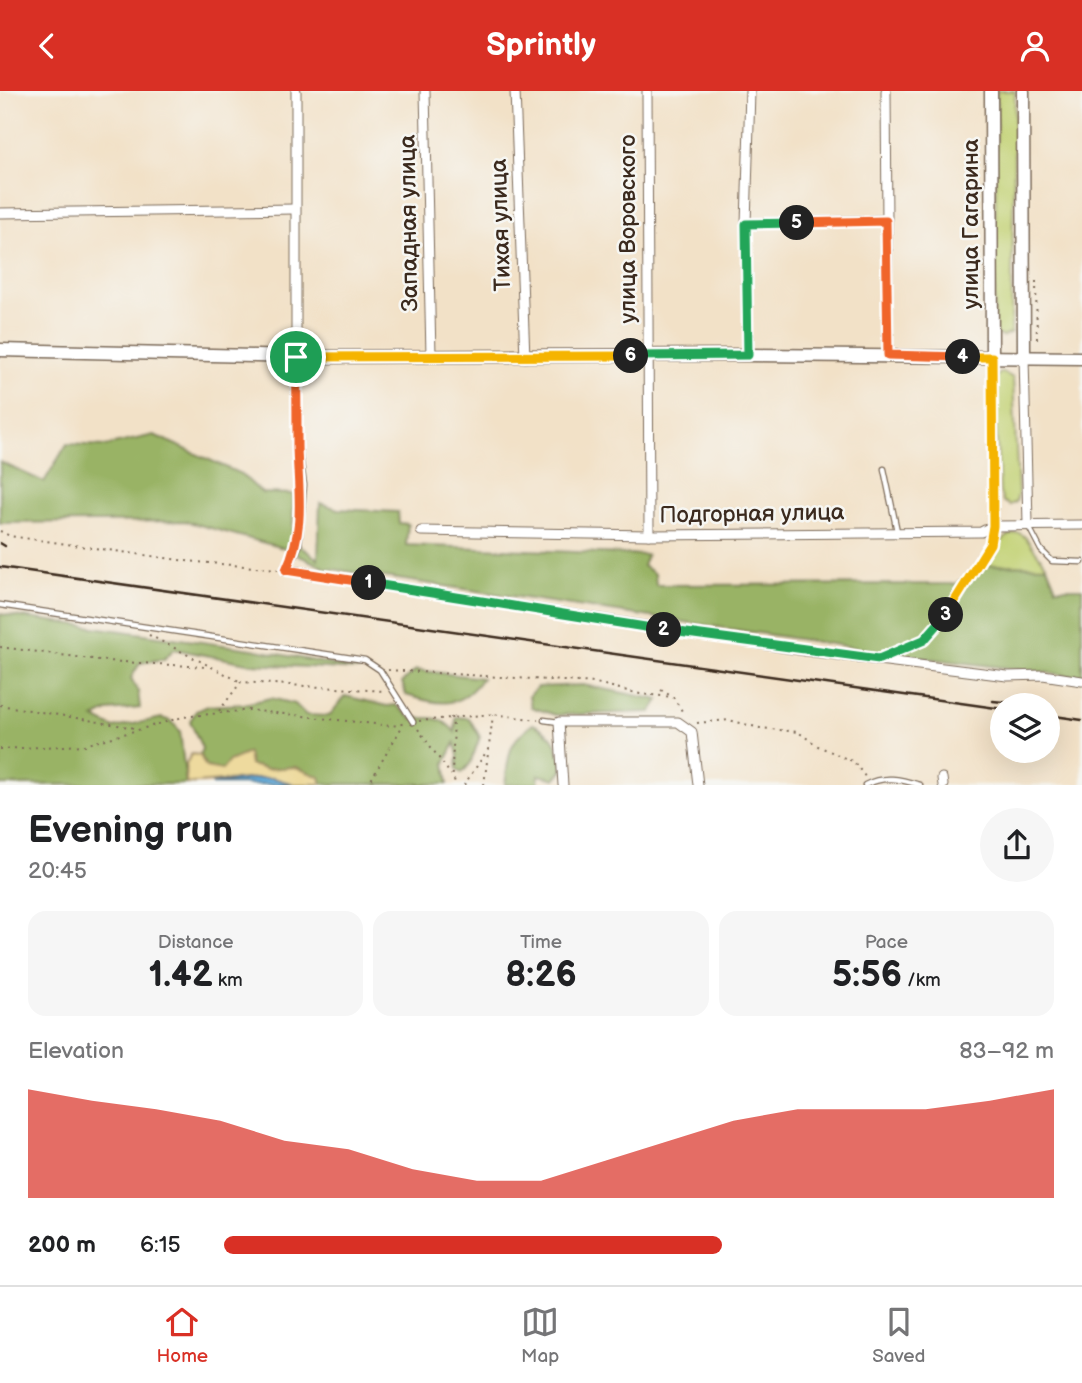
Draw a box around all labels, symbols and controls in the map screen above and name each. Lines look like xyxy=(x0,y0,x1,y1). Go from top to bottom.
text: Sprintly xyxy=(486,26,596,65)
icon: back xyxy=(28,27,66,65)
icon: person xyxy=(1016,27,1054,65)
street label: Западная улица xyxy=(393,134,425,312)
street label: улица Воровского xyxy=(614,134,642,324)
street label: улица Гагарина xyxy=(957,138,985,309)
street label: Тихая улица xyxy=(485,158,517,292)
pin: 5 xyxy=(780,205,814,241)
text: 5 xyxy=(791,211,802,234)
pin xyxy=(266,327,326,387)
icon: arrive xyxy=(277,338,315,376)
pin: 6 xyxy=(614,338,648,373)
pin: 4 xyxy=(946,339,981,375)
text: 6 xyxy=(625,344,636,367)
text: 4 xyxy=(957,345,968,368)
street label: Подгорная улица xyxy=(659,498,845,530)
pin: 1 xyxy=(352,566,386,601)
text: 1 xyxy=(365,571,373,594)
pin: 3 xyxy=(928,597,964,633)
text: 3 xyxy=(940,603,951,626)
pin: 2 xyxy=(646,613,682,647)
text: 2 xyxy=(658,618,669,641)
map controls xyxy=(990,693,1060,763)
button: layers xyxy=(990,693,1060,763)
text: Evening run xyxy=(28,808,233,853)
button: share xyxy=(980,808,1054,882)
text: 20:45 xyxy=(28,857,87,885)
text: Distance xyxy=(158,931,234,954)
text: Time xyxy=(520,931,562,954)
text: Pace xyxy=(865,931,908,954)
text: 1.42 xyxy=(149,954,213,997)
text: 8:26 xyxy=(505,954,577,997)
text: 5:56 xyxy=(832,954,902,997)
text: km xyxy=(213,969,243,992)
text: /km xyxy=(902,969,941,992)
text: Elevation xyxy=(28,1037,124,1065)
text: 83–92 m xyxy=(959,1037,1054,1065)
text: 200 m xyxy=(28,1231,96,1259)
text: 6:15 xyxy=(140,1231,181,1259)
tab: Home xyxy=(156,1303,208,1368)
tab: Map xyxy=(521,1303,559,1368)
tab: Saved xyxy=(872,1303,926,1368)

